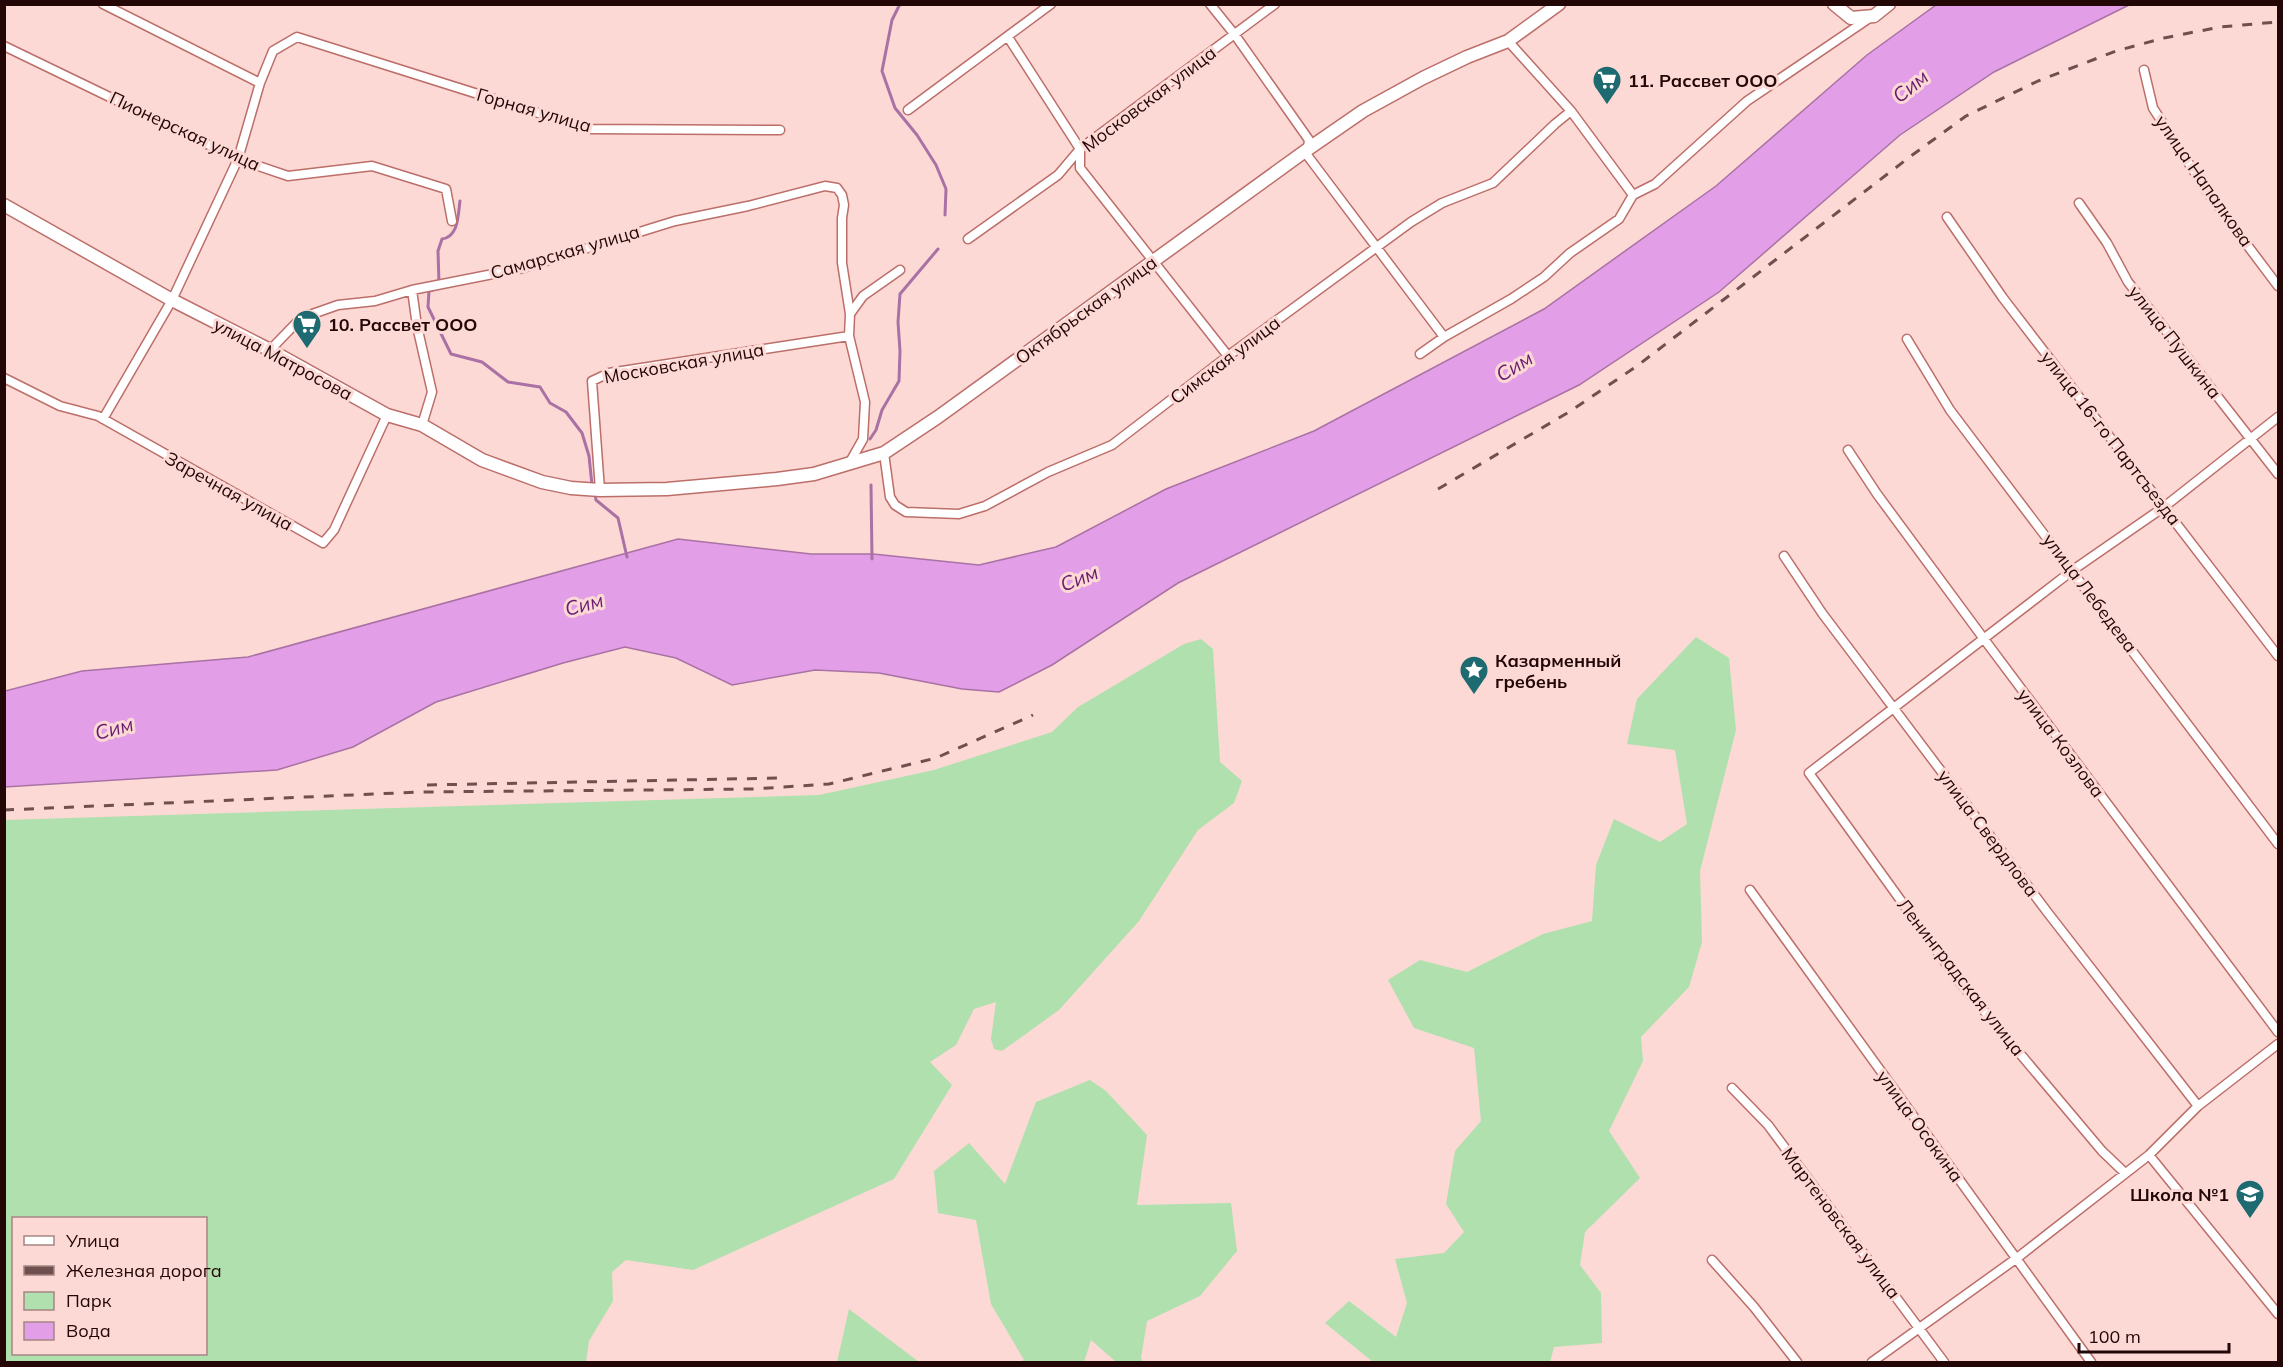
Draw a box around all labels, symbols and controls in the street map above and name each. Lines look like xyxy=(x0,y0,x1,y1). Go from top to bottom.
street label: Московская улица xyxy=(1077,41,1221,157)
supermarket icon: 11. Рассвет ООО xyxy=(1591,64,1623,106)
water label: Сим xyxy=(1887,64,1933,108)
place label: 11. Рассвет ООО xyxy=(1628,69,1778,92)
street label: Горная улица xyxy=(474,83,594,137)
street label: Пионерская улица xyxy=(106,86,264,176)
street label: улица Напалкова xyxy=(2150,111,2258,251)
street label: Самарская улица xyxy=(488,220,642,284)
street label: Октябрьская улица xyxy=(1011,251,1161,369)
street label: улица Пушкина xyxy=(2124,281,2226,403)
supermarket icon: 10. Рассвет ООО xyxy=(291,308,323,350)
street label: Симская улица xyxy=(1165,311,1285,409)
street label: улица Матросова xyxy=(210,313,356,405)
place label: 10. Рассвет ООО xyxy=(328,313,478,336)
street label: Московская улица xyxy=(602,338,766,388)
water label: Сим xyxy=(1491,345,1537,387)
street label: улица 16-го Партсъезда xyxy=(2036,346,2186,530)
street label: Заречная улица xyxy=(161,446,297,536)
street label: улица Лебедева xyxy=(2038,529,2142,657)
water label: Сим xyxy=(1056,559,1102,597)
water label: Сим xyxy=(562,587,606,621)
place label: Казарменный гребень xyxy=(1495,649,1621,693)
place icon: Казарменный гребень xyxy=(1458,654,1490,696)
street label: улица Козлова xyxy=(2013,684,2109,802)
water label: Сим xyxy=(92,711,136,745)
street label: улица Свердлова xyxy=(1933,765,2043,901)
street label: Ленинградская улица xyxy=(1892,894,2030,1060)
street label: улица Осокина xyxy=(1872,1066,1968,1186)
street label: Мартеновская улица xyxy=(1777,1143,1905,1303)
school or university icon: Школа №1 xyxy=(2234,1178,2266,1220)
place label: Школа №1 xyxy=(2130,1183,2229,1206)
legend xyxy=(12,1217,207,1355)
text: Улица xyxy=(65,1229,120,1252)
text: Железная дорога xyxy=(66,1259,222,1282)
text: Парк xyxy=(66,1289,112,1312)
scale bar xyxy=(2079,1316,2229,1354)
text: Вода xyxy=(66,1319,111,1342)
text: 100 m xyxy=(2088,1325,2141,1348)

